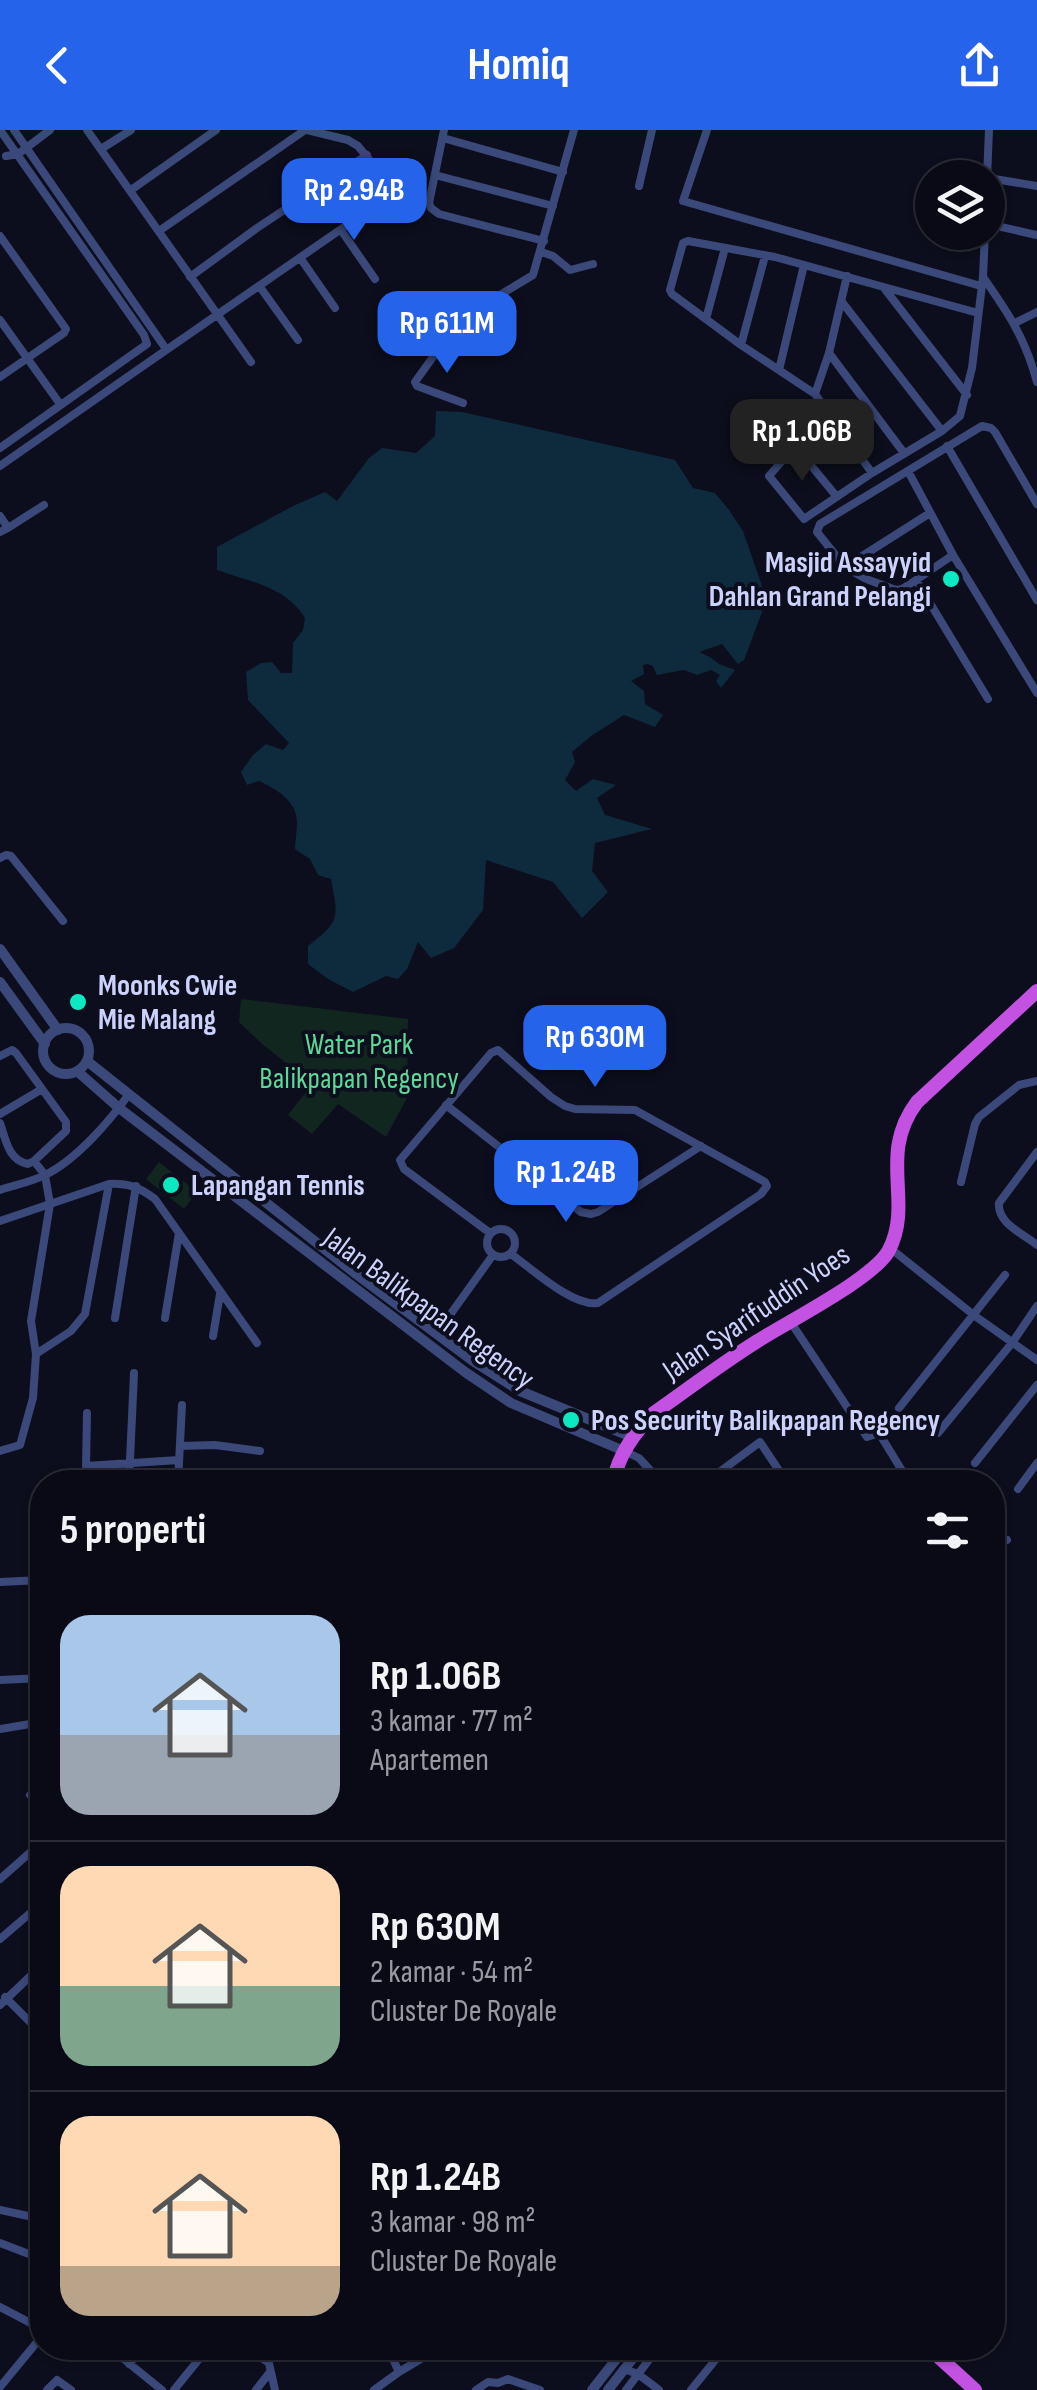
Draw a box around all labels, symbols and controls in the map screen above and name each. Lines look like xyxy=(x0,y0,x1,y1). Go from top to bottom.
icon: back xyxy=(30,38,85,93)
text: Homiq xyxy=(467,38,570,93)
icon: share xyxy=(952,38,1007,93)
pin: Rp 2.94B xyxy=(251,158,457,243)
map controls xyxy=(915,160,1005,250)
button: layers xyxy=(915,160,1005,250)
text: Rp 2.94B xyxy=(304,171,404,210)
pin: Rp 611M xyxy=(355,291,539,376)
text: Rp 611M xyxy=(400,304,494,343)
pin: Rp 1.06B xyxy=(699,399,905,484)
text: Rp 1.06B xyxy=(752,412,852,451)
place label: Masjid Assayyid Dahlan Grand Pelangi xyxy=(709,545,931,615)
marker: Masjid Assayyid Dahlan Grand Pelangi xyxy=(940,568,962,590)
place label: Moonks Cwie Mie Malang xyxy=(98,968,237,1038)
marker: Moonks Cwie Mie Malang xyxy=(67,991,89,1013)
pin: Rp 630M xyxy=(503,1005,687,1090)
text: Rp 630M xyxy=(545,1018,645,1057)
park label: Water Park Balikpapan Regency xyxy=(259,1027,459,1097)
pin: Rp 1.24B xyxy=(463,1140,669,1225)
text: Rp 1.24B xyxy=(516,1153,616,1192)
place label: Lapangan Tennis xyxy=(191,1168,365,1204)
marker: Lapangan Tennis xyxy=(160,1174,182,1196)
street label: Jalan Balikpapan Regency xyxy=(315,1220,541,1398)
street label: Jalan Syarifuddin Yoes xyxy=(655,1237,857,1389)
place label: Pos Security Balikpapan Regency xyxy=(591,1403,940,1439)
marker: Pos Security Balikpapan Regency xyxy=(560,1409,582,1431)
icon: filters xyxy=(920,1503,975,1558)
text: 5 properti xyxy=(60,1505,206,1556)
text: Rp 1.06B xyxy=(370,1651,501,1702)
icon: home xyxy=(140,1655,260,1775)
text: 3 kamar · 77 m² xyxy=(370,1702,533,1741)
text: Apartemen xyxy=(370,1741,489,1780)
text: Rp 630M xyxy=(370,1902,501,1953)
icon: home xyxy=(140,1906,260,2026)
text: 2 kamar · 54 m² xyxy=(370,1953,533,1992)
text: Cluster De Royale xyxy=(370,1992,557,2031)
text: Rp 1.24B xyxy=(370,2152,501,2203)
icon: home xyxy=(140,2156,260,2276)
text: 3 kamar · 98 m² xyxy=(370,2203,535,2242)
text: Cluster De Royale xyxy=(370,2242,557,2281)

